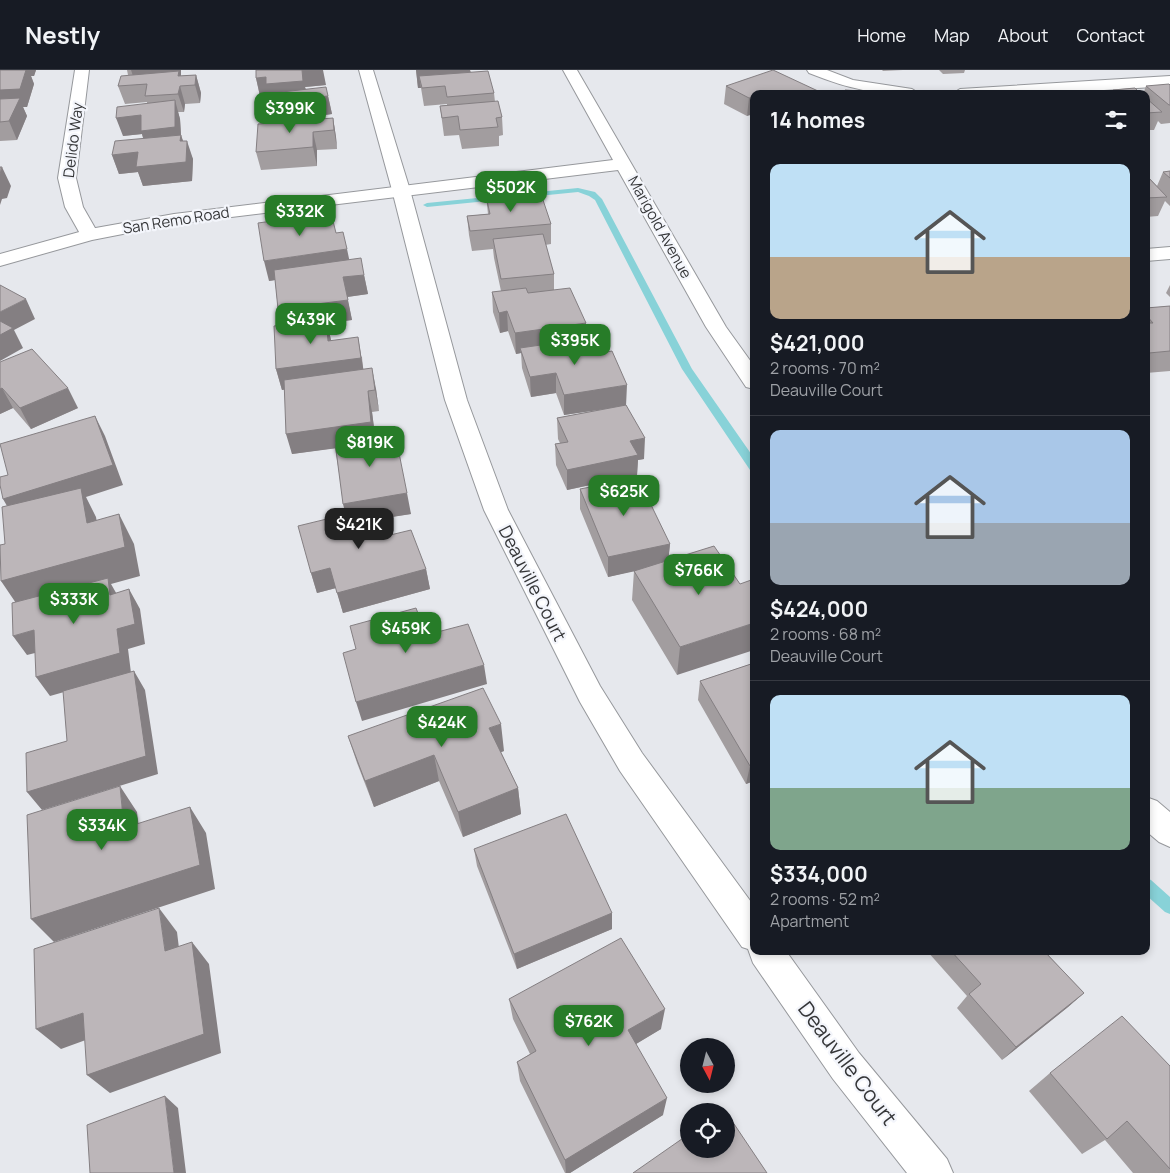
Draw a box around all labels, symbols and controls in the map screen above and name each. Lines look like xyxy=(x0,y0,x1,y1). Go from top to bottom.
text: Nestly xyxy=(25,18,100,51)
text: Home xyxy=(857,23,906,47)
text: Map xyxy=(934,23,970,47)
text: About xyxy=(998,23,1048,47)
text: Contact xyxy=(1076,23,1145,47)
pin: $399K xyxy=(255,92,325,134)
text: $399K xyxy=(265,97,315,119)
street label: Delido Way xyxy=(58,101,88,179)
text: 14 homes xyxy=(770,106,865,134)
icon: filters xyxy=(1102,106,1130,134)
pin: $502K xyxy=(476,170,546,213)
street label: Marigold Avenue xyxy=(623,172,697,282)
text: $502K xyxy=(486,176,536,198)
pin: $332K xyxy=(265,194,335,237)
icon: home xyxy=(905,197,995,287)
text: $332K xyxy=(276,200,324,222)
street label: San Remo Road xyxy=(121,201,231,239)
pin: $439K xyxy=(276,302,346,345)
text: $439K xyxy=(286,308,336,330)
pin: $395K xyxy=(540,324,610,366)
text: $395K xyxy=(550,329,600,351)
text: $421,000 xyxy=(770,329,865,357)
text: 2 rooms · 70 m² xyxy=(770,357,880,379)
text: Deauville Court xyxy=(770,379,883,401)
pin: $819K xyxy=(335,426,405,468)
text: $819K xyxy=(346,431,394,453)
icon: home xyxy=(905,462,995,552)
pin: $625K xyxy=(589,474,659,517)
text: $625K xyxy=(599,480,649,502)
pin: $421K xyxy=(324,508,394,550)
text: $421K xyxy=(336,513,382,535)
street label: Deauville Court xyxy=(493,521,573,645)
pin: $766K xyxy=(664,554,734,596)
text: $766K xyxy=(675,559,723,581)
pin: $333K xyxy=(39,582,109,625)
text: $333K xyxy=(50,588,98,610)
text: $424,000 xyxy=(770,595,868,623)
pin: $459K xyxy=(371,612,441,654)
text: $459K xyxy=(381,617,431,639)
text: 2 rooms · 68 m² xyxy=(770,623,881,645)
text: Deauville Court xyxy=(770,645,883,667)
pin: $424K xyxy=(407,706,477,748)
text: $424K xyxy=(417,711,467,733)
icon: home xyxy=(905,727,995,817)
pin: $334K xyxy=(67,808,137,851)
text: $334K xyxy=(78,814,126,836)
text: $334,000 xyxy=(770,860,868,888)
text: 2 rooms · 52 m² xyxy=(770,888,880,910)
text: Apartment xyxy=(770,910,849,932)
street label: Deauville Court xyxy=(792,995,904,1131)
pin: $762K xyxy=(554,1004,624,1047)
text: $762K xyxy=(565,1010,613,1032)
north arrow xyxy=(680,1038,735,1092)
map controls xyxy=(680,1038,735,1158)
button: locate xyxy=(680,1103,735,1158)

